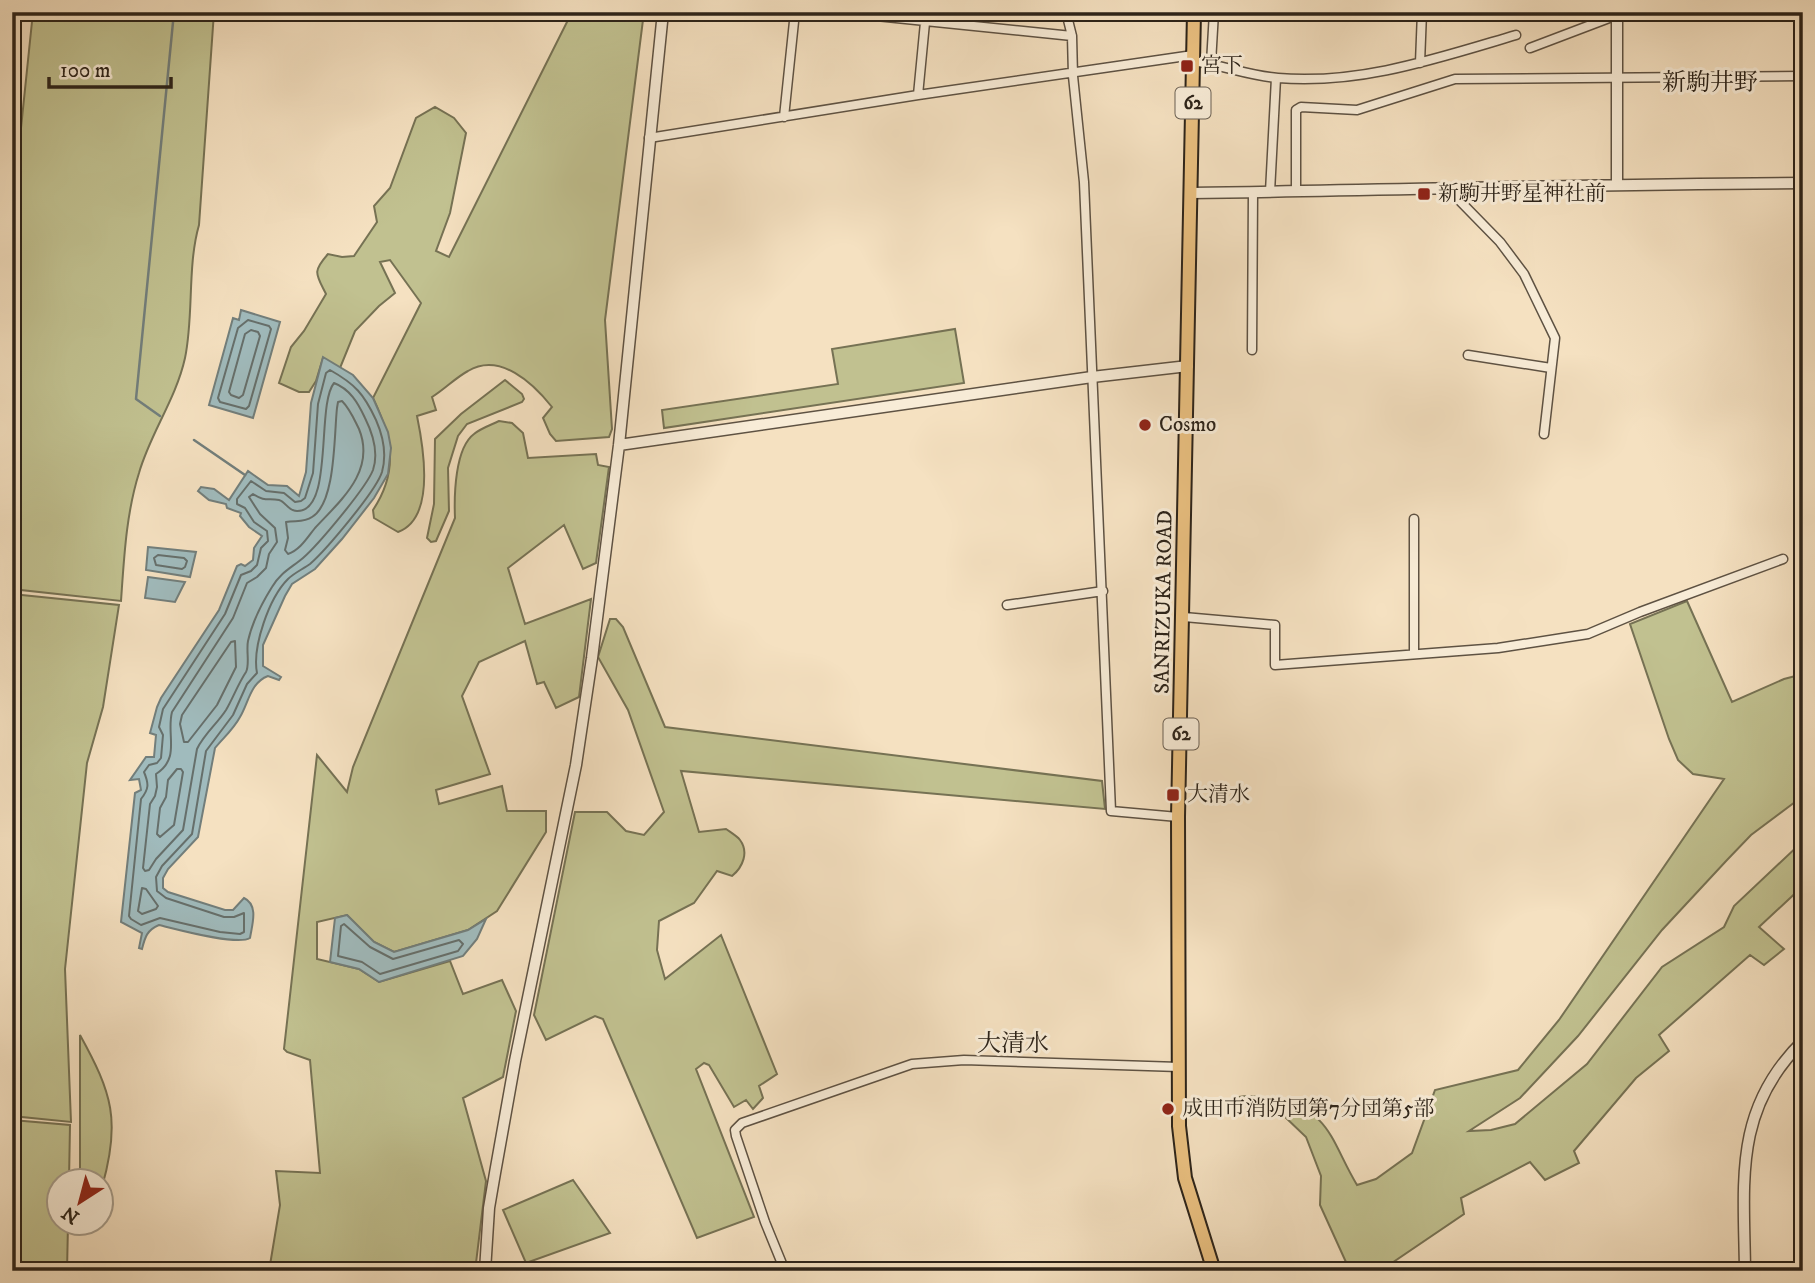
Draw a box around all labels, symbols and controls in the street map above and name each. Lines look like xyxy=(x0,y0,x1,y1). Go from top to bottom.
scale bar xyxy=(49,46,172,90)
place label: 宮下 xyxy=(1201,53,1243,79)
text: 100 m xyxy=(60,58,111,84)
marker: 宮下 xyxy=(1179,58,1195,74)
district label: 新駒井野 xyxy=(1662,68,1758,98)
road number: 62 xyxy=(1176,88,1210,118)
place label: 新駒井野星神社前 xyxy=(1438,181,1606,207)
marker: 新駒井野星神社前 xyxy=(1416,186,1432,202)
place label: Cosmo xyxy=(1159,412,1216,438)
marker: Cosmo xyxy=(1137,417,1153,433)
street label: SANRIZUKA ROAD xyxy=(1149,510,1179,694)
road number: 62 xyxy=(1164,719,1198,750)
place label: 大清水 xyxy=(1187,782,1250,808)
marker: 大清水 xyxy=(1165,787,1181,803)
district label: 大清水 xyxy=(977,1029,1049,1059)
place label: 成田市消防団第7分団第5部 xyxy=(1182,1096,1435,1122)
marker: 成田市消防団第7分団第5部 xyxy=(1160,1101,1176,1117)
north arrow xyxy=(46,1168,116,1238)
text: N xyxy=(57,1200,84,1228)

